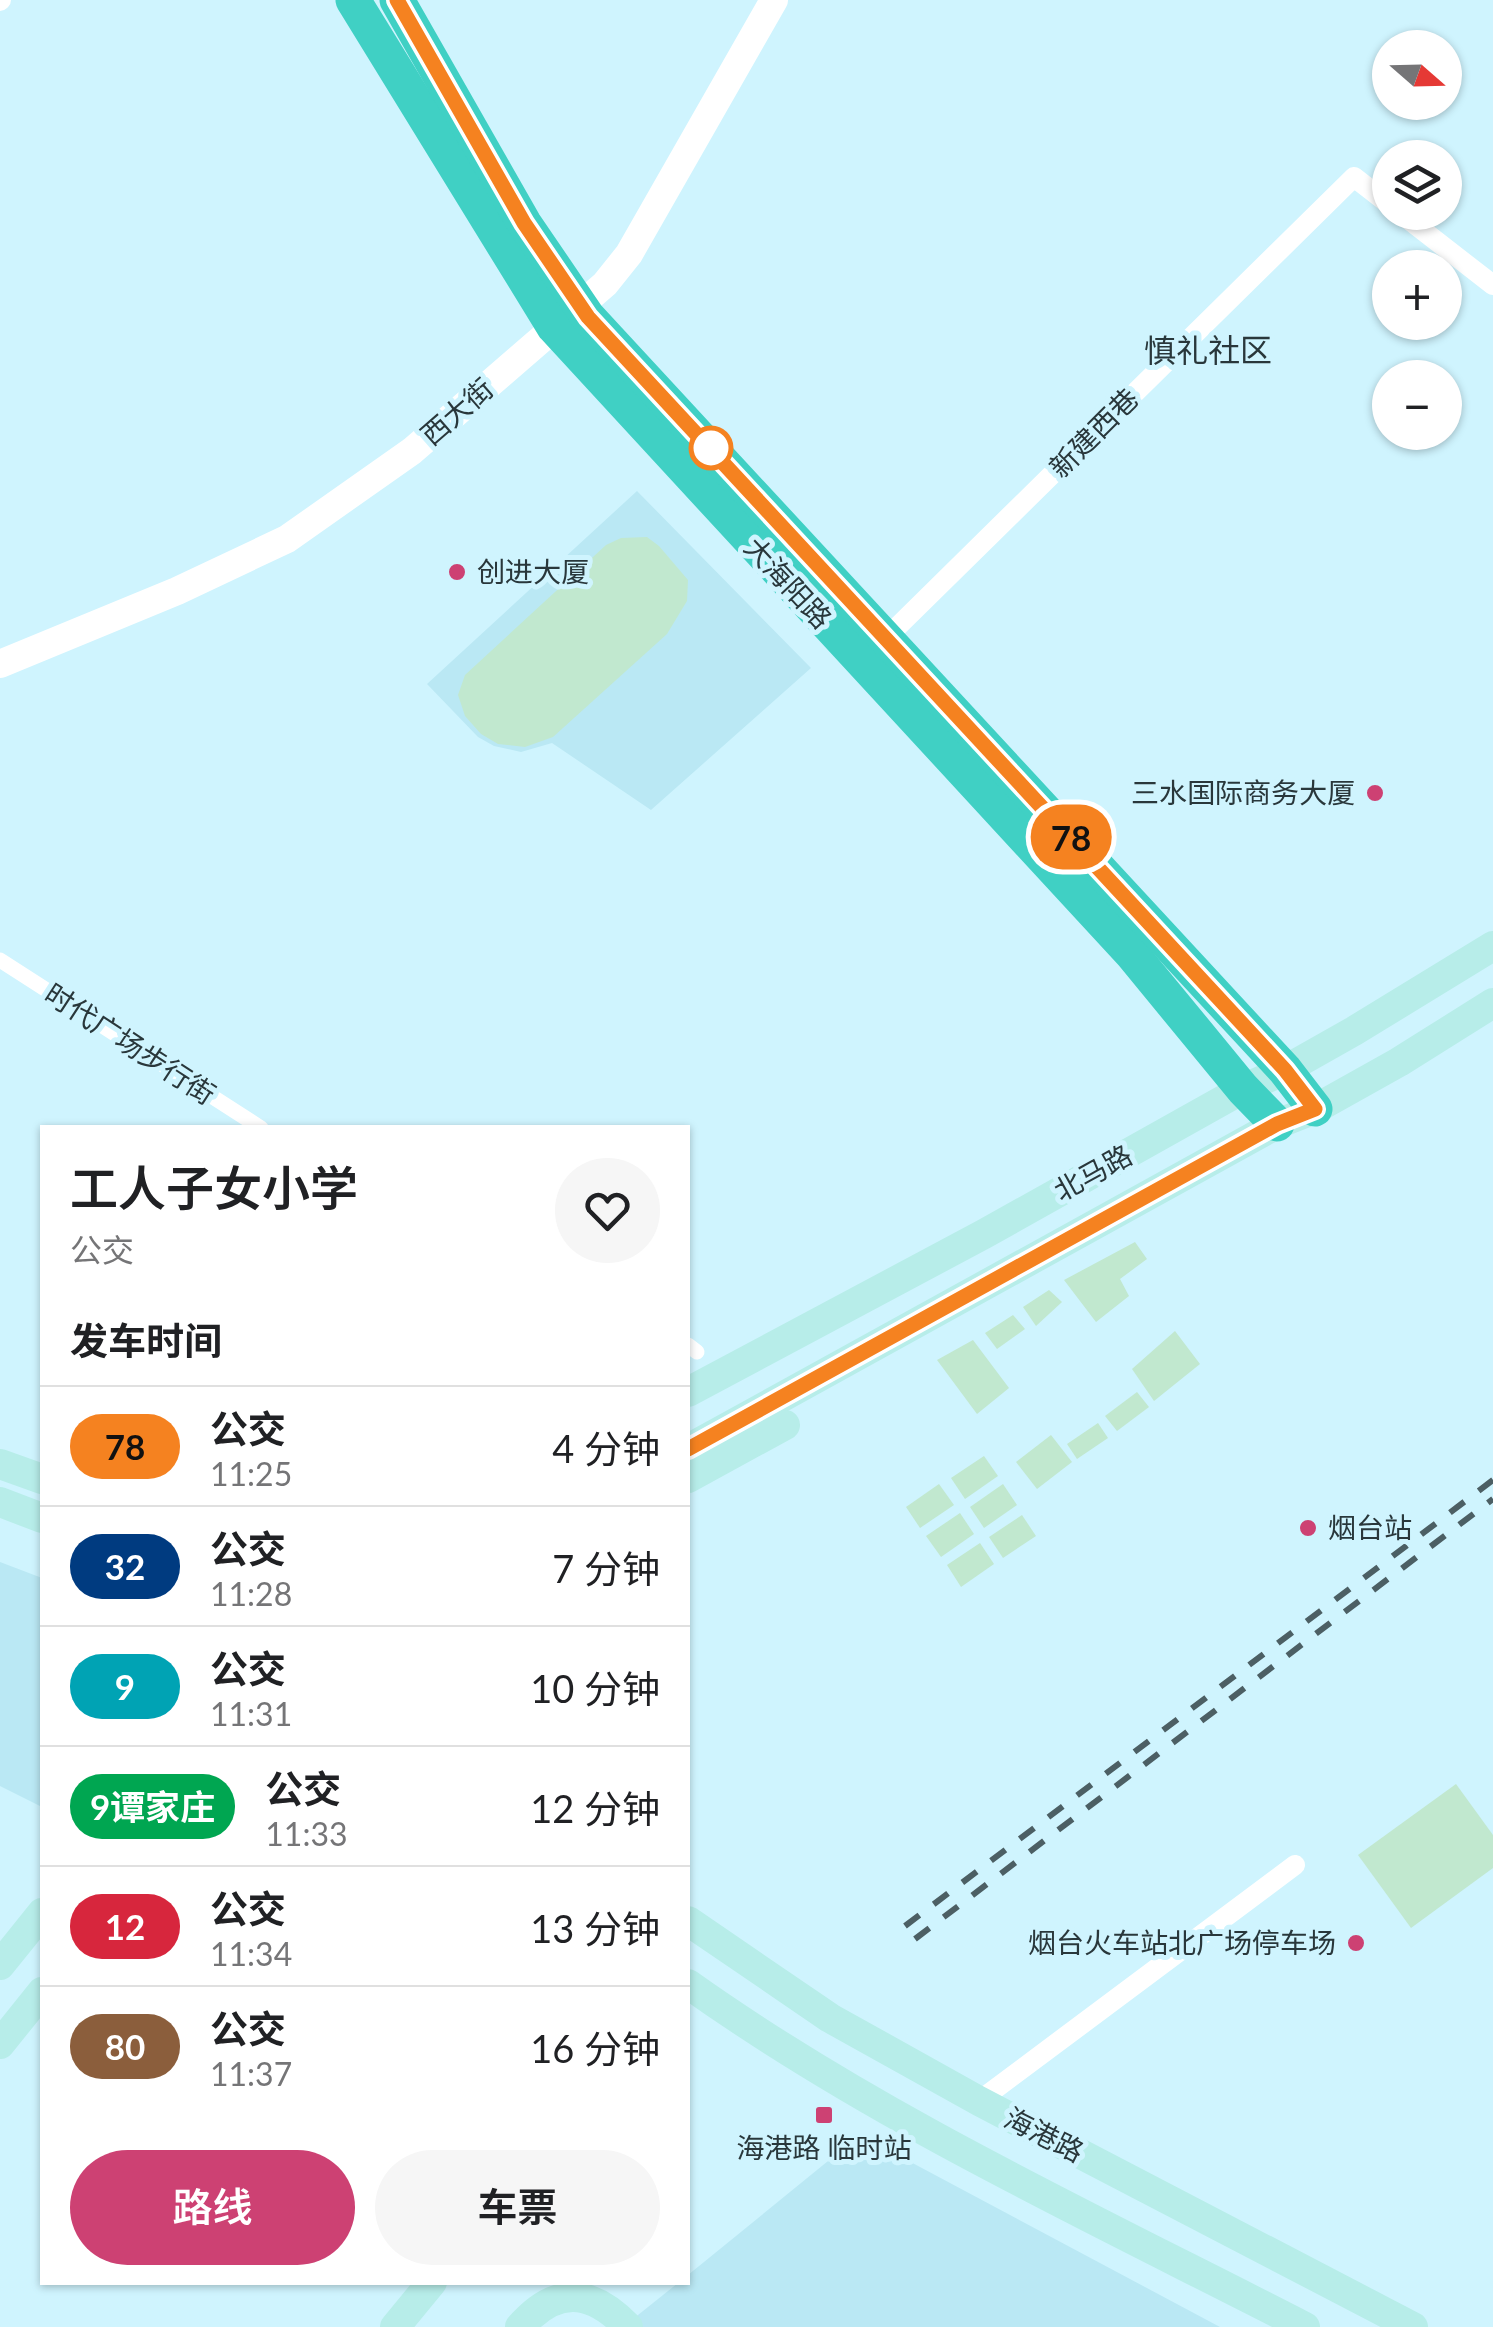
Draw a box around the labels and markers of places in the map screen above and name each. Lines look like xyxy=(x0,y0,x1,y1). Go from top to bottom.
unlabelled marker xyxy=(690,427,732,469)
place label: 创进大厦 xyxy=(477,554,589,588)
marker: 创进大厦 xyxy=(446,561,468,583)
place label: 三水国际商务大厦 xyxy=(1131,775,1355,809)
marker: 三水国际商务大厦 xyxy=(1364,782,1386,804)
place label: 烟台站 xyxy=(1328,1510,1412,1544)
marker: 烟台站 xyxy=(1297,1517,1319,1539)
place label: 烟台火车站北广场停车场 xyxy=(1028,1925,1336,1959)
marker: 烟台火车站北广场停车场 xyxy=(1345,1932,1367,1954)
marker: 海港路 临时站 xyxy=(813,2104,835,2126)
place label: 海港路 临时站 xyxy=(736,2130,912,2164)

